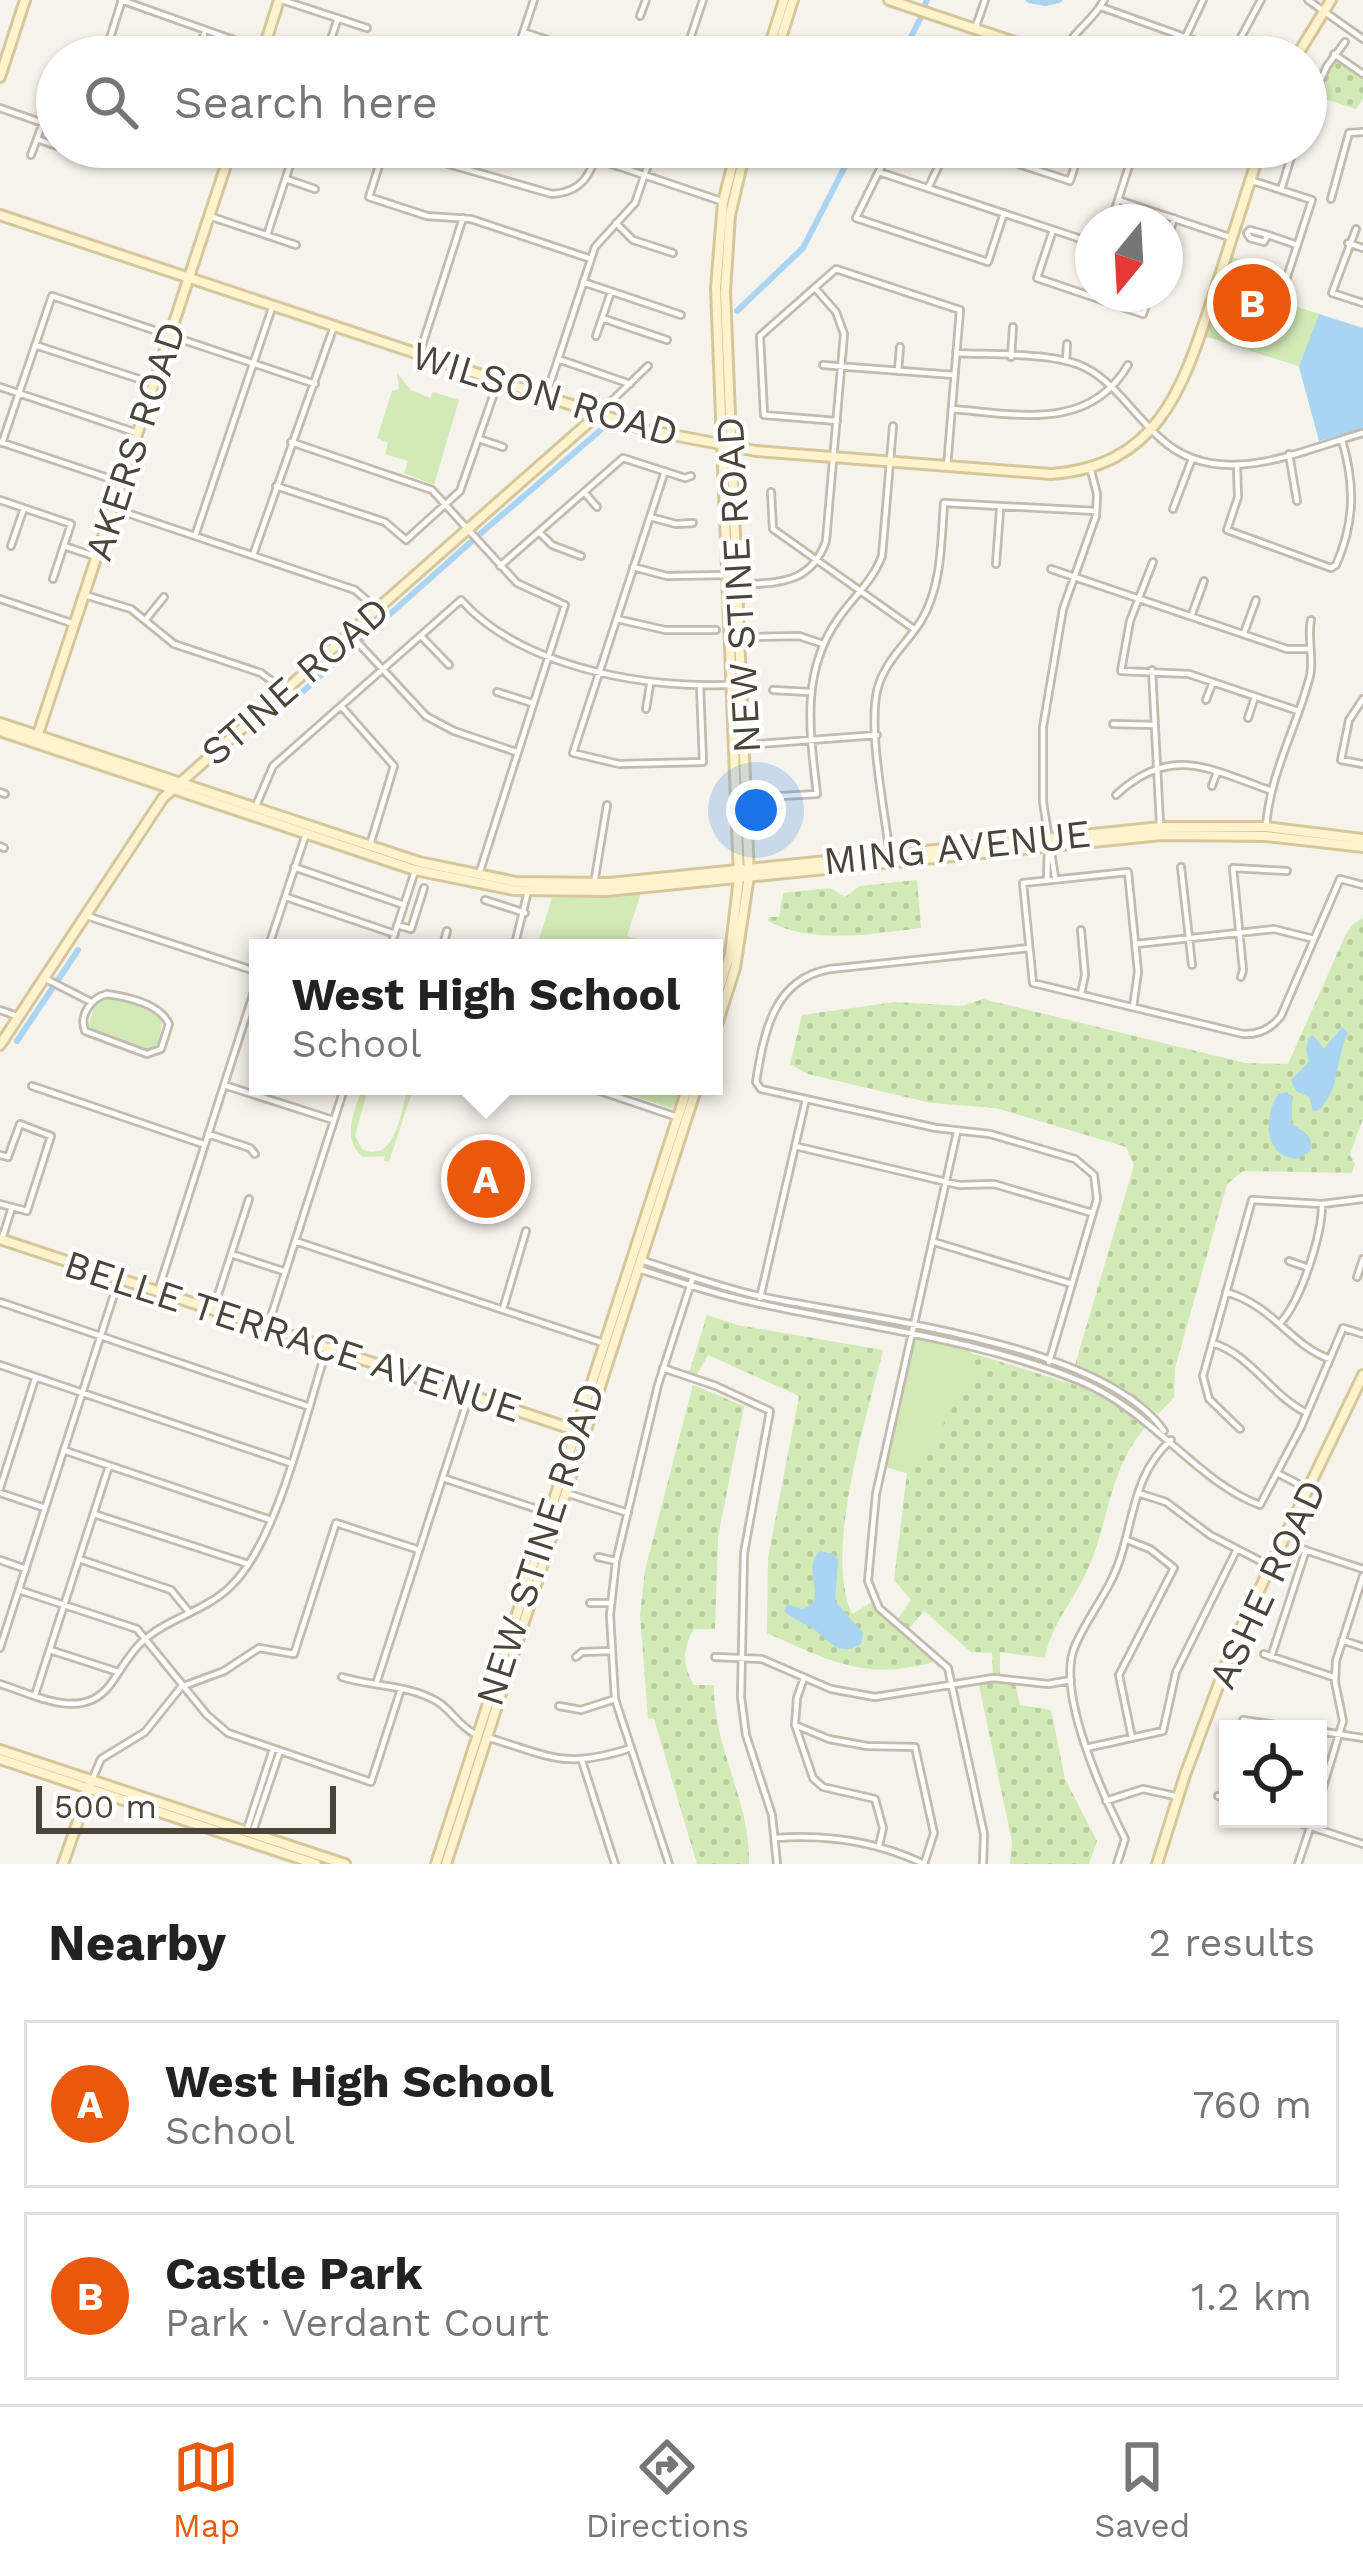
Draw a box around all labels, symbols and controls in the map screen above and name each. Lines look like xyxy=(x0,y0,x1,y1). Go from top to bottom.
search box xyxy=(36,36,1327,168)
icon: search xyxy=(78,69,144,135)
text: Search here xyxy=(174,76,438,129)
north arrow xyxy=(1075,204,1183,312)
pin: B xyxy=(1213,258,1291,348)
street label: AKERS ROAD xyxy=(75,316,195,566)
street label: WILSON ROAD xyxy=(406,332,684,456)
street label: NEW STINE ROAD xyxy=(707,416,769,754)
street label: STINE ROAD xyxy=(192,587,398,775)
your location xyxy=(726,780,786,840)
street label: MING AVENUE xyxy=(821,811,1093,883)
popup xyxy=(249,939,723,1095)
text: West High School xyxy=(292,968,680,1021)
text: School xyxy=(292,1021,421,1066)
pin: A xyxy=(447,1134,525,1224)
street label: BELLE TERRACE AVENUE xyxy=(59,1241,527,1431)
street label: NEW STINE ROAD xyxy=(467,1377,613,1711)
street label: ASHE ROAD xyxy=(1199,1472,1335,1696)
map controls xyxy=(1219,1720,1327,1828)
button: locate xyxy=(1219,1720,1327,1828)
scale bar xyxy=(36,1780,336,1833)
text: 500 m xyxy=(54,1787,157,1826)
text: Nearby xyxy=(48,1913,226,1972)
text: 2 results xyxy=(1149,1920,1315,1965)
text: West High School xyxy=(165,2055,554,2108)
text: A xyxy=(77,2082,103,2127)
text: 760 m xyxy=(1192,2082,1312,2127)
text: School xyxy=(165,2108,295,2153)
text: Castle Park xyxy=(165,2247,422,2300)
text: B xyxy=(77,2274,103,2319)
text: 1.2 km xyxy=(1191,2274,1312,2319)
text: Park · Verdant Court xyxy=(165,2300,549,2345)
tab: Map xyxy=(173,2434,240,2545)
tab: Directions xyxy=(586,2434,749,2545)
tab: Saved xyxy=(1094,2434,1190,2545)

